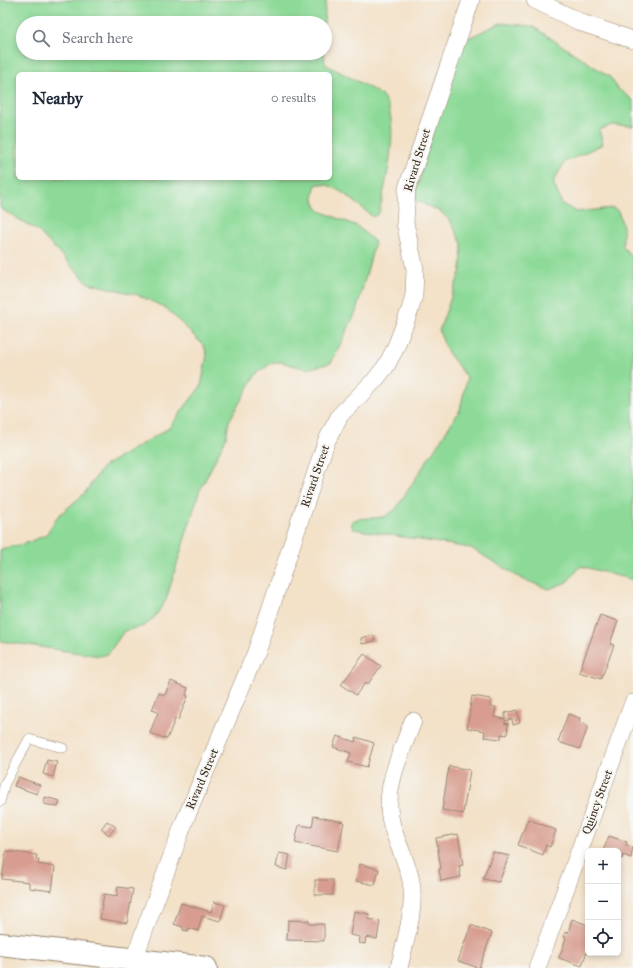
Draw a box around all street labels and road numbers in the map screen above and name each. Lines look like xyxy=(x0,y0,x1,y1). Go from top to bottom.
street label: Rivard Street xyxy=(401,126,433,193)
street label: Rivard Street xyxy=(298,442,332,509)
street label: Rivard Street xyxy=(183,746,221,812)
street label: Quincy Street xyxy=(579,767,615,836)

